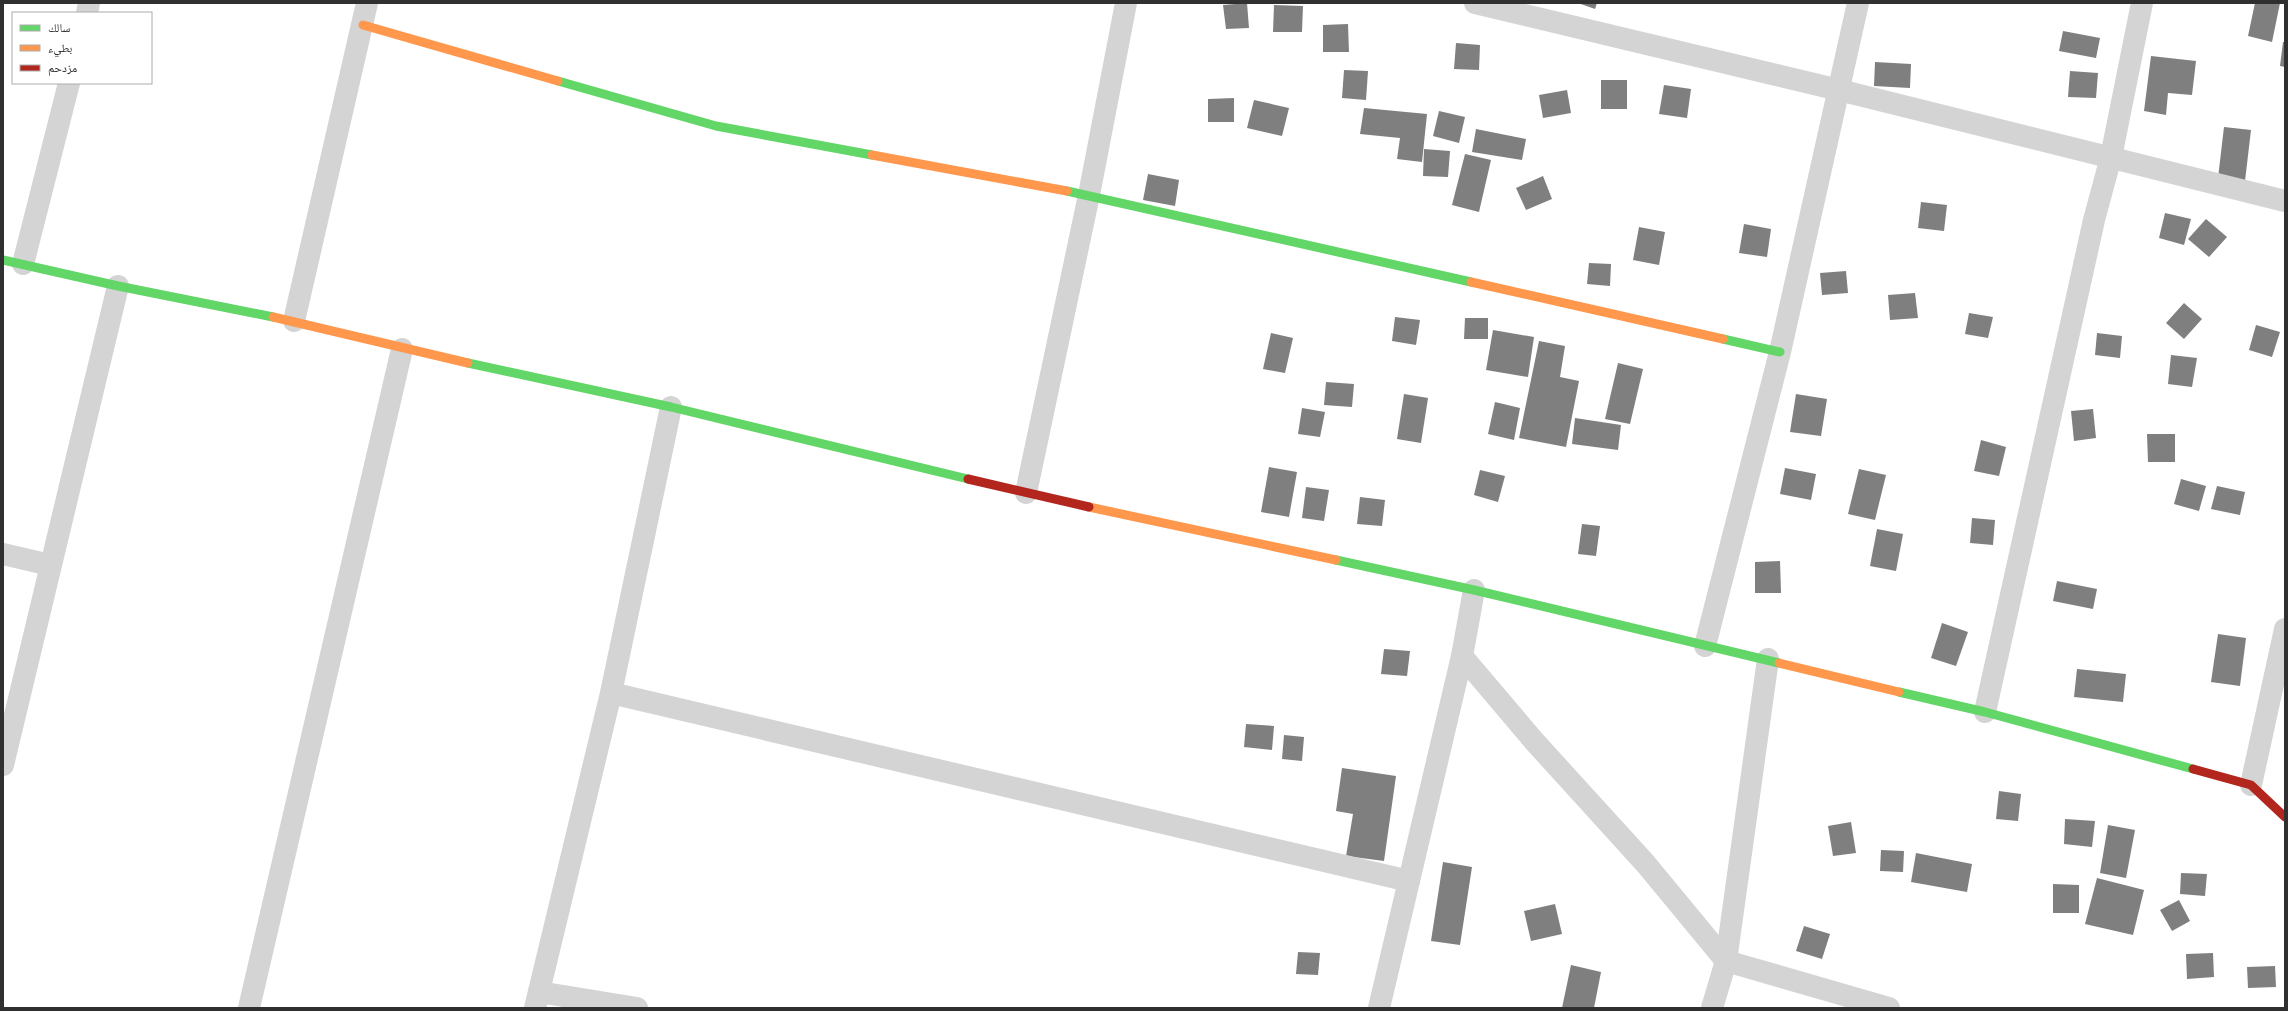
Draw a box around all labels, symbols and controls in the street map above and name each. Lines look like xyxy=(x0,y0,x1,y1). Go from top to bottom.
legend xyxy=(12,12,152,84)
text: سالك xyxy=(48,20,70,37)
text: بطيء xyxy=(48,40,72,58)
text: مزدحم xyxy=(48,60,77,77)

